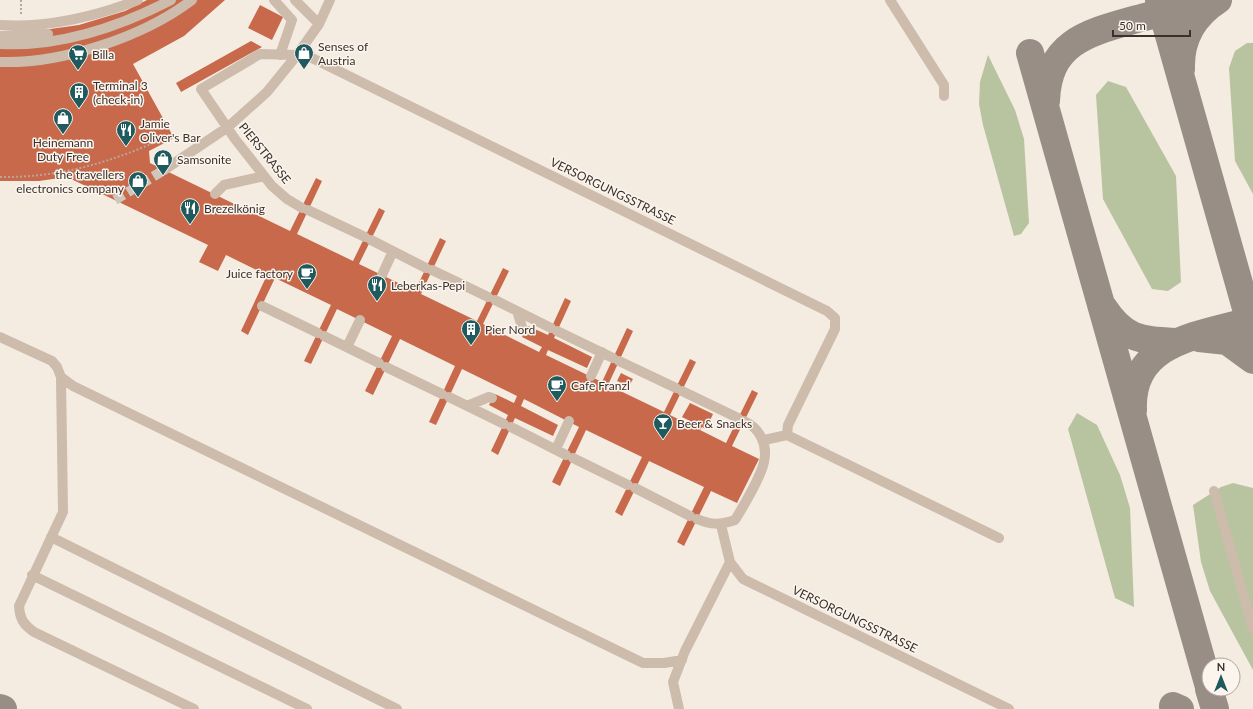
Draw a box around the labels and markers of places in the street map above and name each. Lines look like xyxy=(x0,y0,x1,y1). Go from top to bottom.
place label: Senses of Austria xyxy=(318,39,369,68)
shop icon: Senses of Austria xyxy=(293,42,315,70)
supermarket icon: Billa xyxy=(67,43,89,71)
place label: Billa xyxy=(92,47,114,62)
place label: Terminal 3 (check-in) xyxy=(93,78,148,107)
building icon: Terminal 3 (check-in) xyxy=(68,81,90,109)
shop icon: Heinemann Duty Free xyxy=(52,107,74,135)
place label: Jamie Oliver's Bar xyxy=(140,116,201,145)
restaurant icon: Jamie Oliver's Bar xyxy=(115,119,137,147)
place label: Heinemann Duty Free xyxy=(33,135,93,164)
shop icon: Samsonite xyxy=(152,148,174,176)
place label: Samsonite xyxy=(177,152,231,167)
place label: the travellers electronics company xyxy=(16,167,125,196)
shop icon: the travellers electronics company xyxy=(127,170,149,198)
restaurant icon: Brezelkönig xyxy=(179,197,201,225)
place label: Brezelkönig xyxy=(204,201,265,216)
cafe icon: Juice factory xyxy=(296,262,318,290)
place label: Juice factory xyxy=(226,266,294,281)
restaurant icon: Leberkas-Pepi xyxy=(366,274,388,302)
place label: Leberkas-Pepi xyxy=(391,278,465,293)
building icon: Pier Nord xyxy=(460,318,482,346)
place label: Pier Nord xyxy=(485,322,535,337)
cafe icon: Cafe Franzl xyxy=(546,374,568,402)
place label: Cafe Franzl xyxy=(571,378,630,393)
bar icon: Beer & Snacks xyxy=(652,412,674,440)
place label: Beer & Snacks xyxy=(677,416,752,431)

